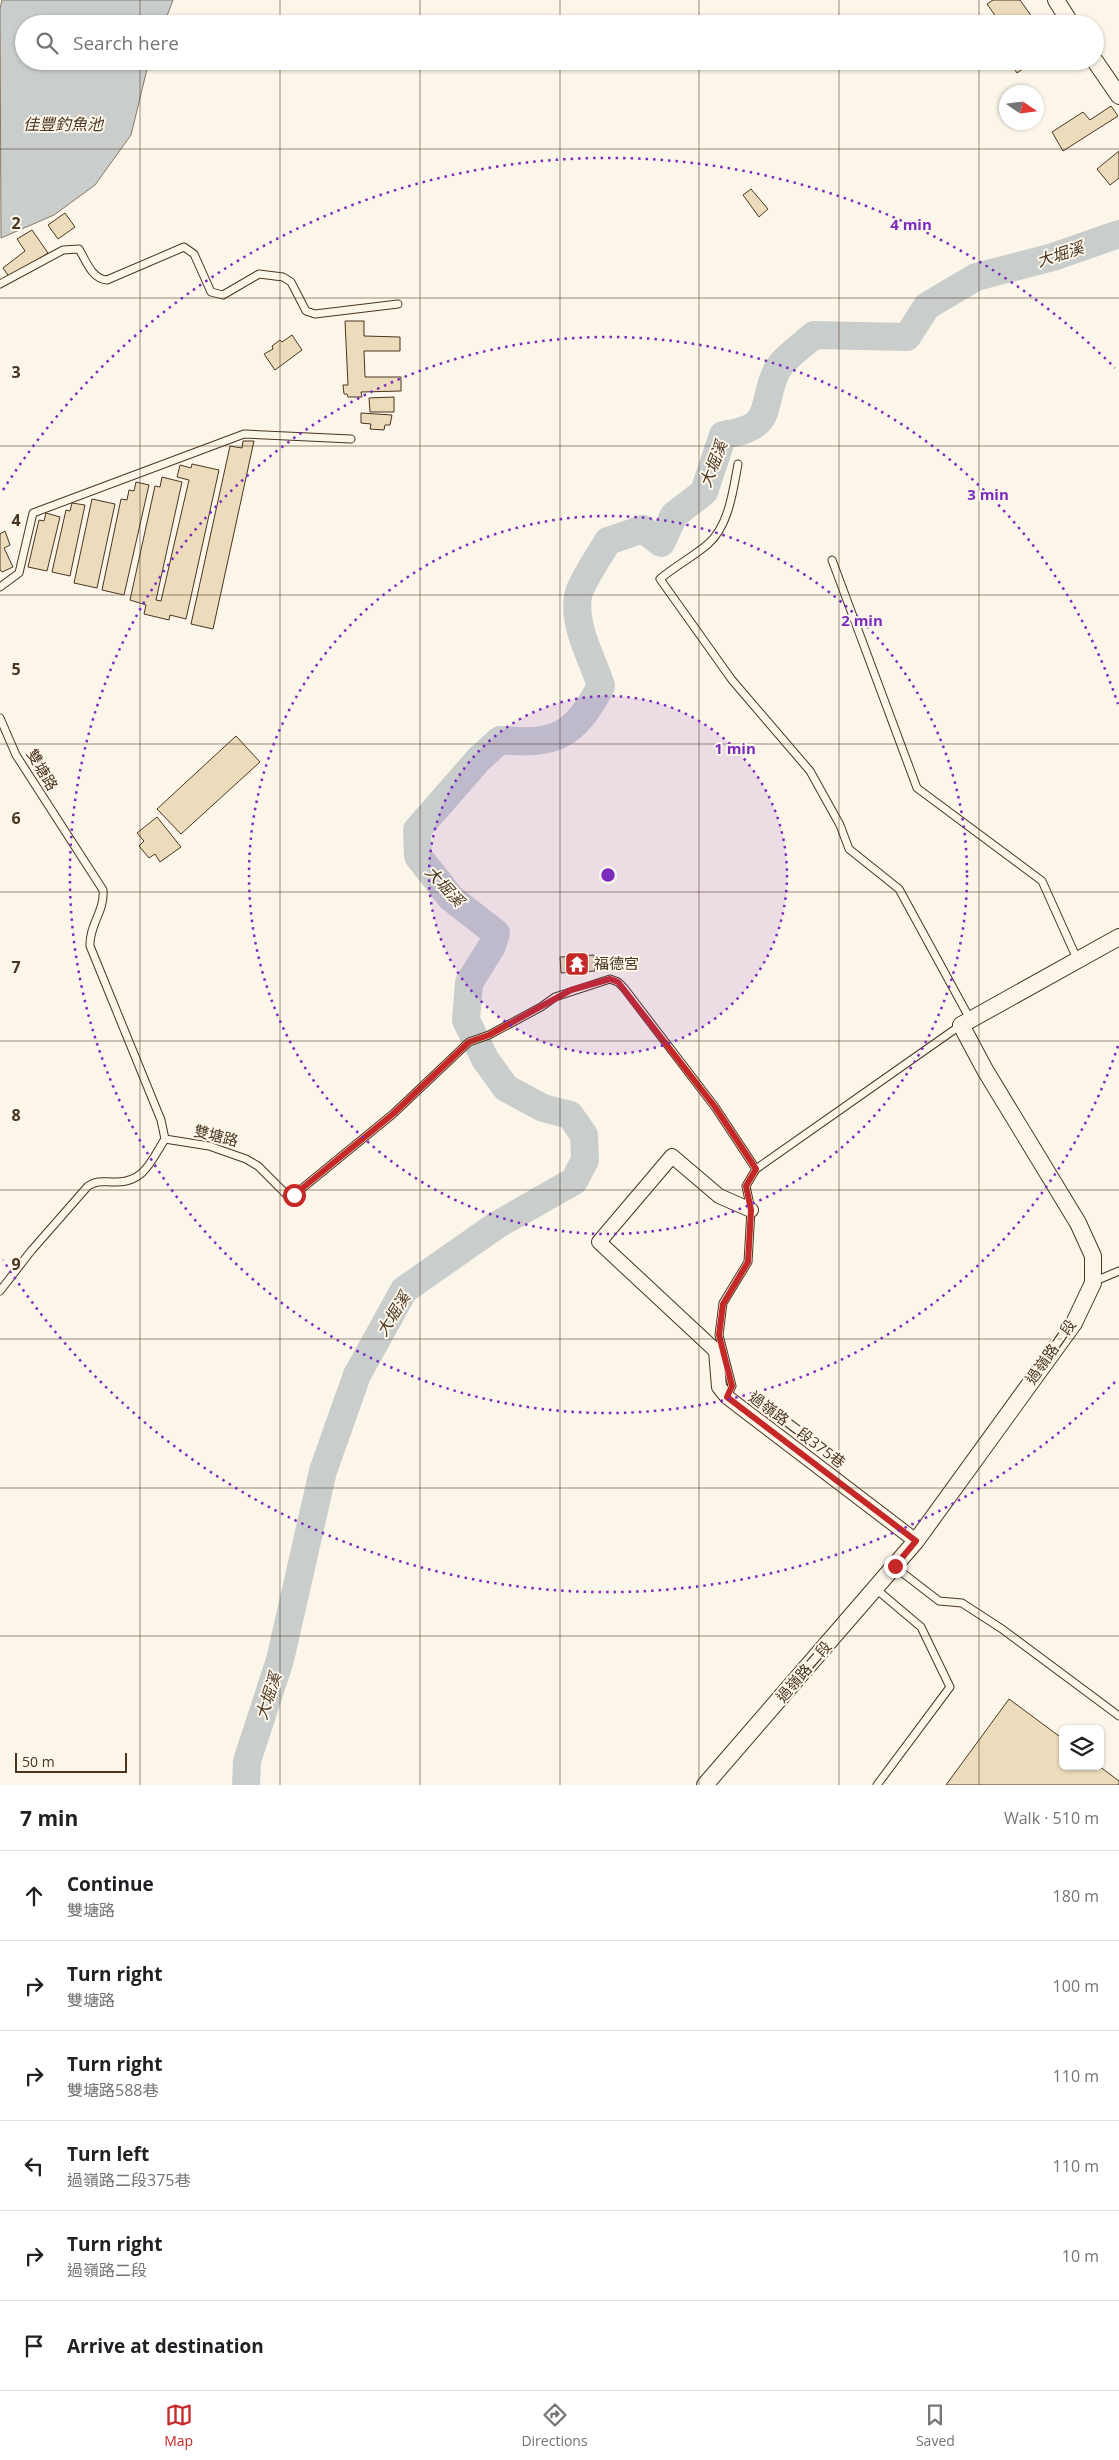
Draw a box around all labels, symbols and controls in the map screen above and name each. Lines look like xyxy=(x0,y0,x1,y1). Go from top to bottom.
search box xyxy=(15,15,1104,70)
icon: search xyxy=(33,29,61,57)
text: Search here xyxy=(73,30,179,56)
north arrow xyxy=(999,85,1044,130)
water label: 佳豐釣魚池 xyxy=(23,113,105,135)
text: 2 xyxy=(11,212,21,234)
text: 4 min xyxy=(890,214,932,234)
water label: 大堀溪 xyxy=(1034,236,1088,272)
text: 3 xyxy=(11,361,21,383)
water label: 大堀溪 xyxy=(694,436,733,490)
text: 3 min xyxy=(967,484,1009,504)
text: 4 xyxy=(11,509,21,531)
text: 2 min xyxy=(841,610,883,630)
text: 5 xyxy=(11,658,21,680)
text: 1 min xyxy=(714,738,756,758)
street label: 雙塘路 xyxy=(23,745,63,794)
text: 6 xyxy=(11,807,21,829)
water label: 大堀溪 xyxy=(421,861,471,913)
centre of rings xyxy=(599,866,617,884)
temple icon: 福德宮 xyxy=(564,951,590,977)
place label: 福德宮 xyxy=(594,953,639,973)
text: 7 xyxy=(11,956,21,978)
text: 8 xyxy=(11,1104,21,1126)
street label: 雙塘路 xyxy=(192,1120,241,1150)
route start xyxy=(283,1184,306,1207)
text: 9 xyxy=(11,1253,21,1275)
water label: 大堀溪 xyxy=(371,1286,416,1340)
street label: 過嶺路二段 xyxy=(1020,1315,1080,1388)
street label: 過嶺路二段375巷 xyxy=(745,1386,850,1472)
route end xyxy=(884,1555,907,1578)
street label: 過嶺路二段 xyxy=(771,1636,835,1706)
water label: 大堀溪 xyxy=(250,1668,286,1722)
map controls xyxy=(1059,1725,1104,1770)
button: layers xyxy=(1059,1725,1104,1770)
scale bar xyxy=(15,1750,128,1773)
text: 50 m xyxy=(22,1752,55,1771)
text: 7 min xyxy=(20,1804,78,1832)
text: Walk · 510 m xyxy=(1004,1807,1099,1829)
text: Continue xyxy=(67,1871,154,1897)
icon: ahead xyxy=(20,1882,48,1910)
text: 180 m xyxy=(1053,1885,1099,1907)
text: 雙塘路 xyxy=(67,1899,115,1921)
text: Turn right xyxy=(67,1961,162,1987)
icon: right xyxy=(20,1972,48,2000)
text: 100 m xyxy=(1053,1975,1099,1997)
text: 雙塘路 xyxy=(67,1989,115,2011)
text: Turn right xyxy=(67,2051,162,2077)
icon: right xyxy=(20,2062,48,2090)
text: 110 m xyxy=(1053,2065,1099,2087)
text: 雙塘路588巷 xyxy=(67,2079,158,2101)
text: Turn left xyxy=(67,2141,149,2167)
icon: left xyxy=(20,2152,48,2180)
text: 110 m xyxy=(1053,2155,1099,2177)
text: 過嶺路二段375巷 xyxy=(67,2169,190,2191)
text: Turn right xyxy=(67,2231,162,2257)
icon: right xyxy=(20,2242,48,2270)
text: 10 m xyxy=(1062,2245,1099,2267)
text: 過嶺路二段 xyxy=(67,2259,147,2281)
icon: arrive xyxy=(20,2332,48,2360)
text: Arrive at destination xyxy=(67,2333,264,2359)
tab: Map xyxy=(164,2401,193,2450)
tab: Directions xyxy=(521,2401,588,2450)
tab: Saved xyxy=(916,2401,955,2450)

